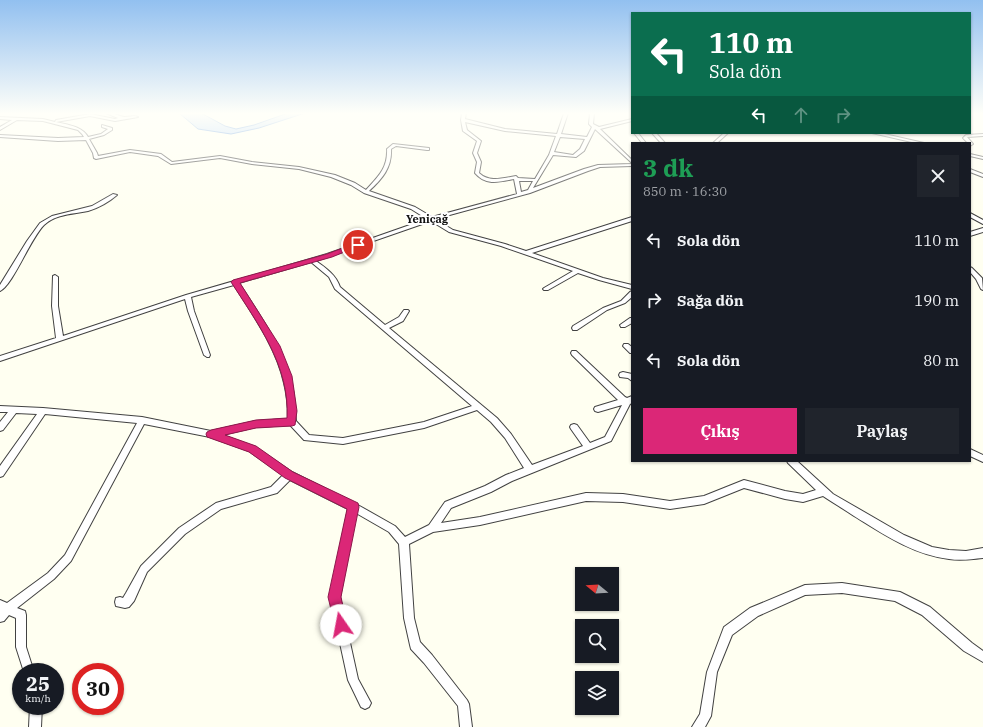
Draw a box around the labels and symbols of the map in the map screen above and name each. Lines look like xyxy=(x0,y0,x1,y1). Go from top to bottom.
district label: Yeniçağ xyxy=(406,212,449,226)
pin xyxy=(341,228,375,262)
north arrow xyxy=(575,567,619,611)
position arrow xyxy=(320,604,362,646)
speed limit sign: 30 xyxy=(72,663,124,715)

